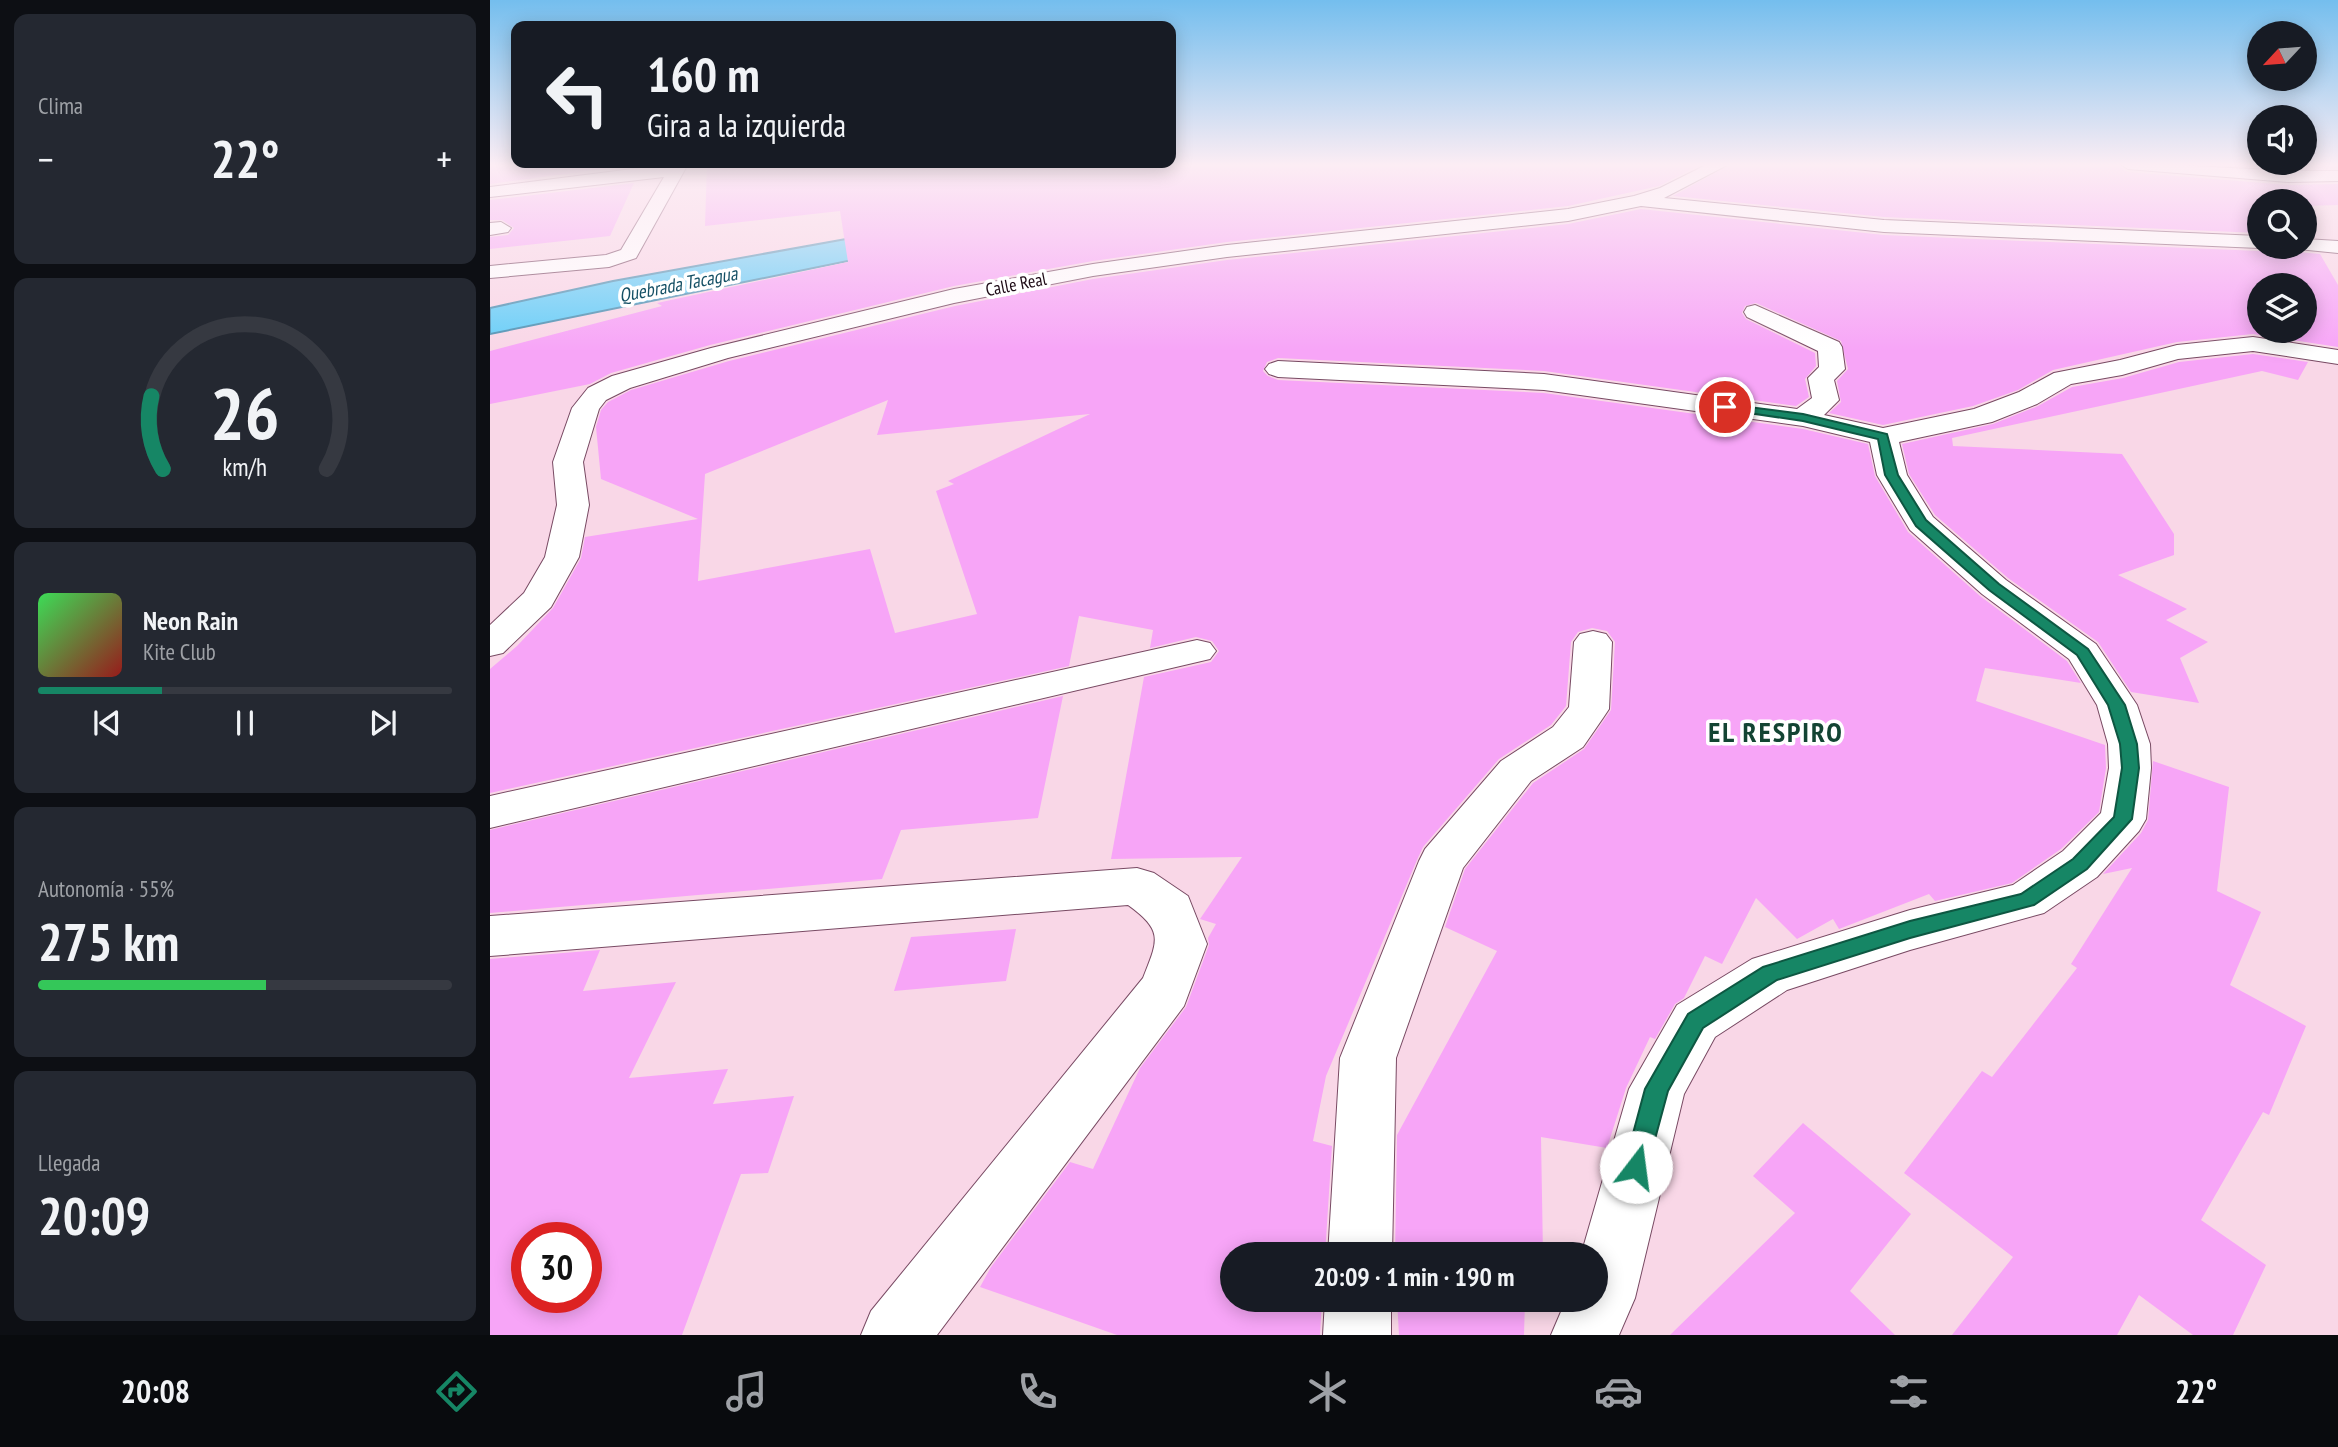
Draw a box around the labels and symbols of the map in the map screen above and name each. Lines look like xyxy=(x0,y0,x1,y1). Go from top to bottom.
north arrow xyxy=(2247,21,2317,91)
water label: Quebrada Tacagua xyxy=(617,261,740,307)
street label: Calle Real xyxy=(984,267,1049,301)
pin xyxy=(1695,377,1755,437)
district label: EL RESPIRO xyxy=(1708,713,1844,750)
position arrow xyxy=(1599,1130,1673,1204)
speed limit sign: 30 xyxy=(511,1222,602,1313)

